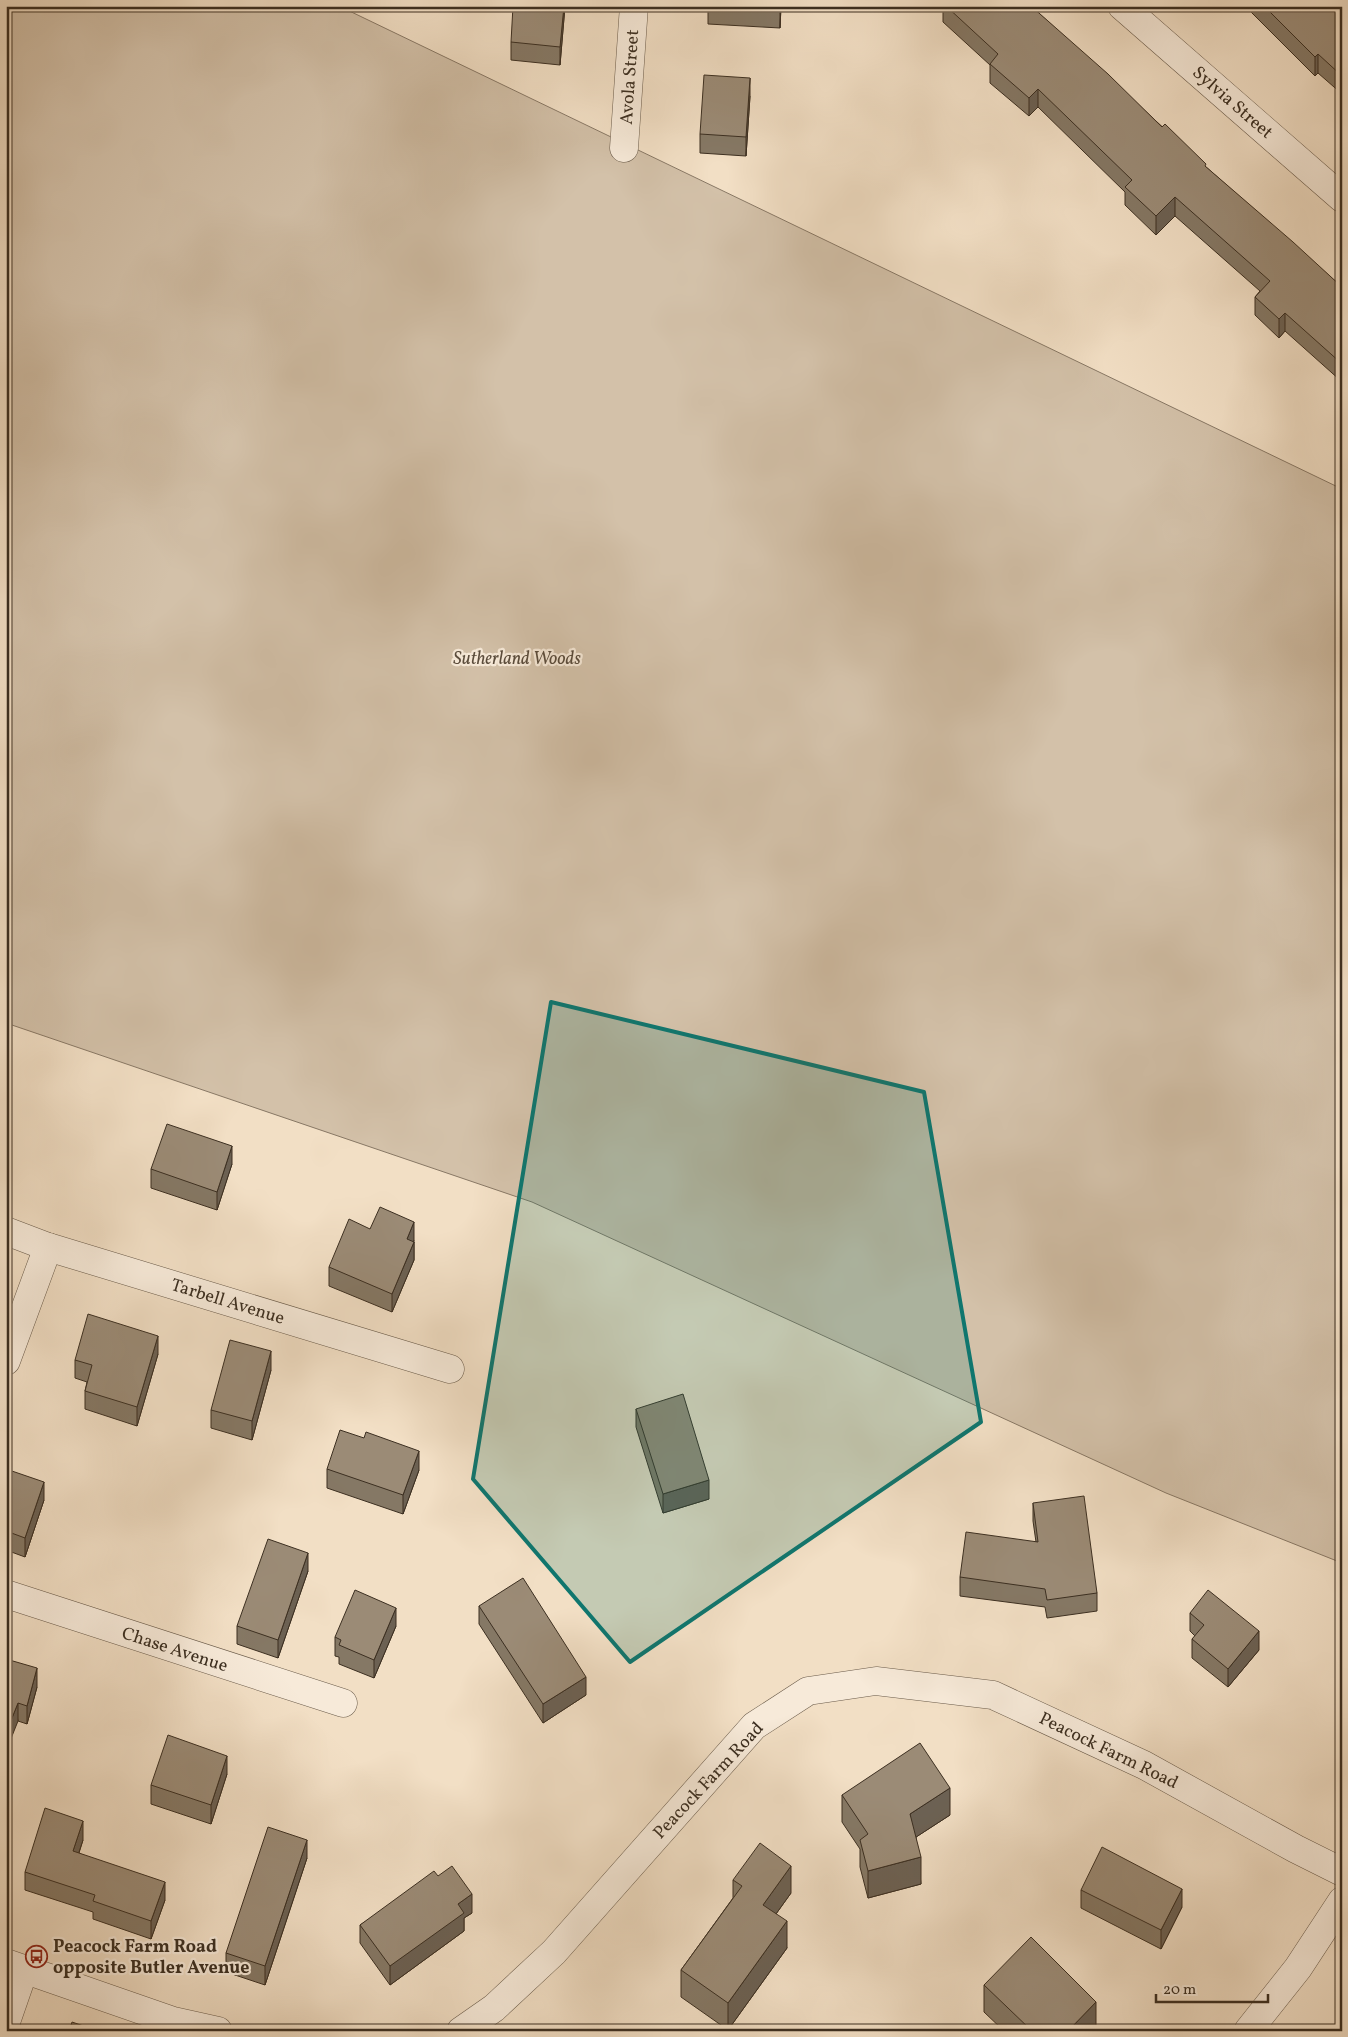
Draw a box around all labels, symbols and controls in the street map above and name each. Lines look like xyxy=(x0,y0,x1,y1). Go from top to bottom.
street label: Avola Street xyxy=(615,29,646,126)
street label: Sylvia Street xyxy=(1186,61,1278,145)
park label: Sutherland Woods xyxy=(453,647,581,672)
street label: Tarbell Avenue xyxy=(168,1273,287,1332)
street label: Chase Avenue xyxy=(118,1622,231,1679)
street label: Peacock Farm Road xyxy=(1035,1707,1182,1796)
street label: Peacock Farm Road xyxy=(648,1717,770,1845)
place label: Peacock Farm Road opposite Butler Avenue xyxy=(53,1935,250,1981)
bus stop icon: Peacock Farm Road opposite Butler Avenue xyxy=(25,1944,49,1968)
scale bar xyxy=(1156,1972,1268,2004)
text: 20 m xyxy=(1163,1980,1196,2001)

